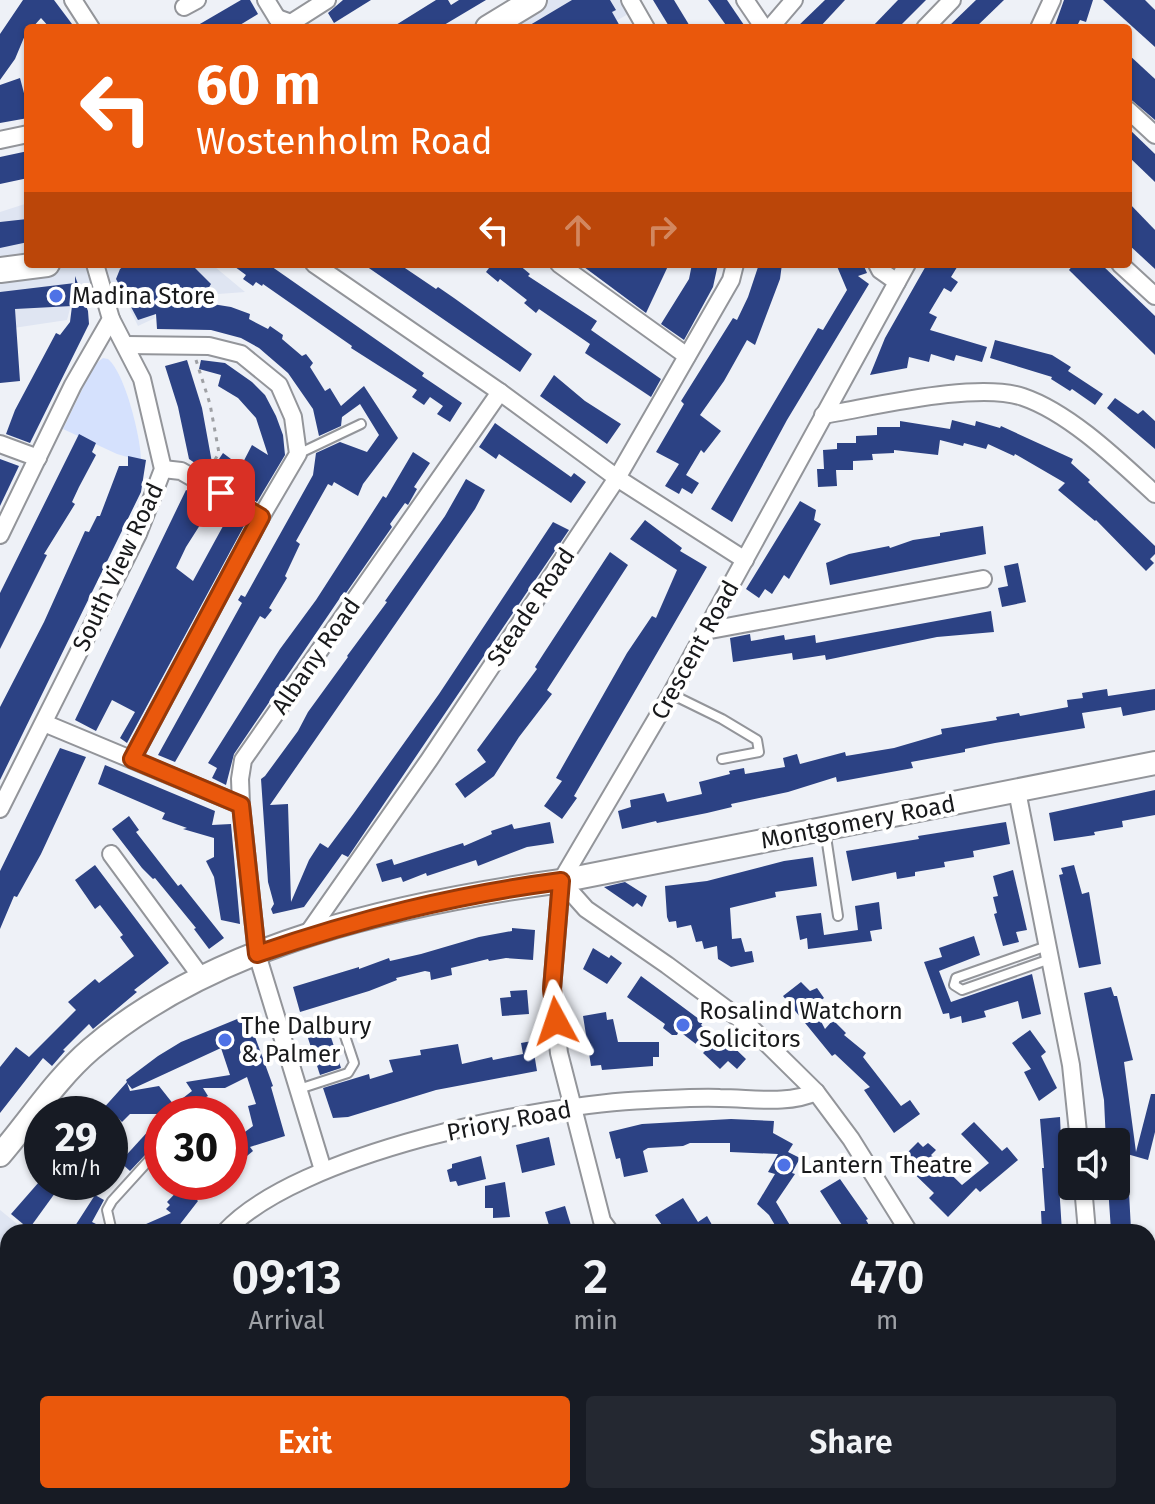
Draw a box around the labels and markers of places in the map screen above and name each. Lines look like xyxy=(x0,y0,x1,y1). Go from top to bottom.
place label: Madina Store xyxy=(72,282,215,310)
marker: Madina Store xyxy=(47,287,65,305)
pin xyxy=(187,459,255,527)
place label: Rosalind Watchorn Solicitors xyxy=(699,997,903,1053)
place label: The Dalbury & Palmer xyxy=(241,1012,371,1068)
marker: Rosalind Watchorn Solicitors xyxy=(674,1016,692,1034)
marker: The Dalbury & Palmer xyxy=(216,1031,234,1049)
place label: Lantern Theatre xyxy=(800,1151,973,1179)
marker: Lantern Theatre xyxy=(775,1156,793,1174)

